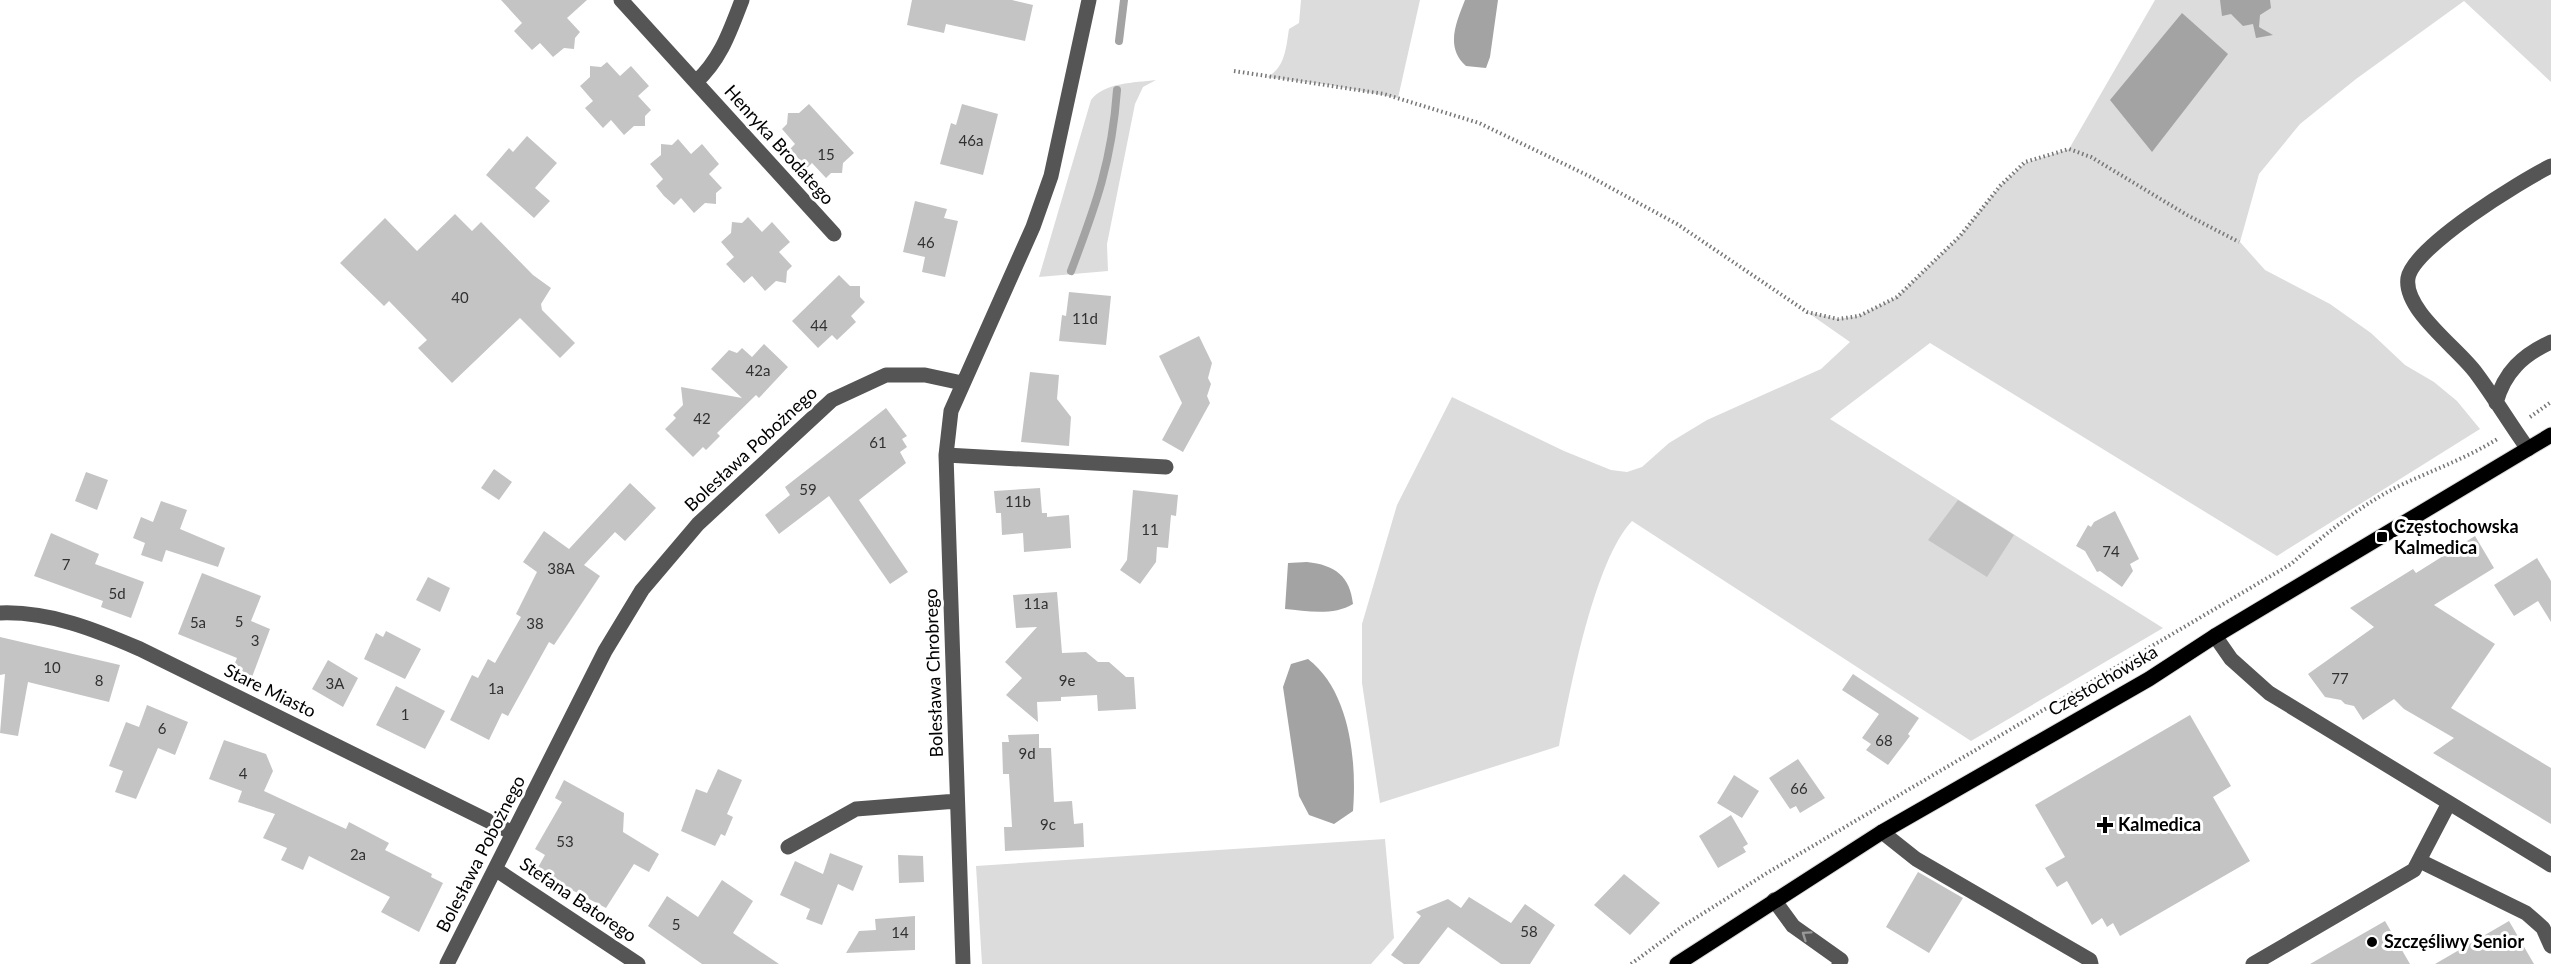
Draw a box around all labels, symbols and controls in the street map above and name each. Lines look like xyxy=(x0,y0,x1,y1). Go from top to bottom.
street label: Henryka Brodatego xyxy=(720,80,839,209)
house number: 46a xyxy=(959,131,983,149)
house number: 15 xyxy=(817,145,835,163)
house number: 46 xyxy=(917,233,935,251)
house number: 40 xyxy=(451,288,469,306)
house number: 11d xyxy=(1072,309,1098,327)
house number: 44 xyxy=(810,316,828,334)
house number: 42a xyxy=(746,361,770,379)
street label: Bolesława Pobożnego xyxy=(680,381,821,515)
house number: 42 xyxy=(693,409,711,427)
house number: 61 xyxy=(869,433,887,451)
house number: 59 xyxy=(799,480,817,498)
house number: 11b xyxy=(1005,492,1031,510)
place label: Częstochowska Kalmedica xyxy=(2394,515,2519,558)
house number: 11 xyxy=(1141,520,1159,538)
marker: Częstochowska Kalmedica xyxy=(2375,530,2389,544)
house number: 74 xyxy=(2102,542,2120,560)
house number: 7 xyxy=(62,555,71,573)
house number: 38A xyxy=(547,559,576,577)
house number: 5d xyxy=(108,584,126,602)
street label: Bolesława Chrobrego xyxy=(919,588,947,758)
house number: 11a xyxy=(1024,594,1048,612)
house number: 5 xyxy=(235,612,243,630)
house number: 5a xyxy=(190,613,206,631)
house number: 38 xyxy=(526,614,544,632)
house number: 3 xyxy=(251,631,259,649)
street label: Częstochowska xyxy=(2044,640,2161,720)
house number: 10 xyxy=(43,658,61,676)
street label: Stare Miasto xyxy=(221,658,320,722)
house number: 77 xyxy=(2331,669,2349,687)
house number: 8 xyxy=(95,671,103,689)
house number: 9e xyxy=(1059,671,1075,689)
house number: 3A xyxy=(326,674,345,692)
house number: 1a xyxy=(488,679,504,697)
house number: 1 xyxy=(401,705,409,723)
house number: 6 xyxy=(158,719,167,737)
house number: 68 xyxy=(1875,731,1893,749)
house number: 9d xyxy=(1018,744,1036,762)
house number: 4 xyxy=(239,764,248,782)
street label: Bolesława Pobożnego xyxy=(431,771,529,936)
house number: 66 xyxy=(1790,779,1808,797)
place label: Kalmedica xyxy=(2118,813,2201,835)
house number: 9c xyxy=(1040,815,1056,833)
marker: Kalmedica xyxy=(2096,816,2114,834)
house number: 53 xyxy=(556,832,574,850)
house number: 2a xyxy=(350,845,366,863)
street label: Stefana Batorego xyxy=(516,852,641,946)
house number: 5 xyxy=(672,915,680,933)
house number: 58 xyxy=(1520,922,1538,940)
house number: 14 xyxy=(891,923,909,941)
place label: Szczęśliwy Senior xyxy=(2384,930,2524,952)
one-way arrow xyxy=(1801,931,1812,942)
marker: Szczęśliwy Senior xyxy=(2365,935,2379,949)

